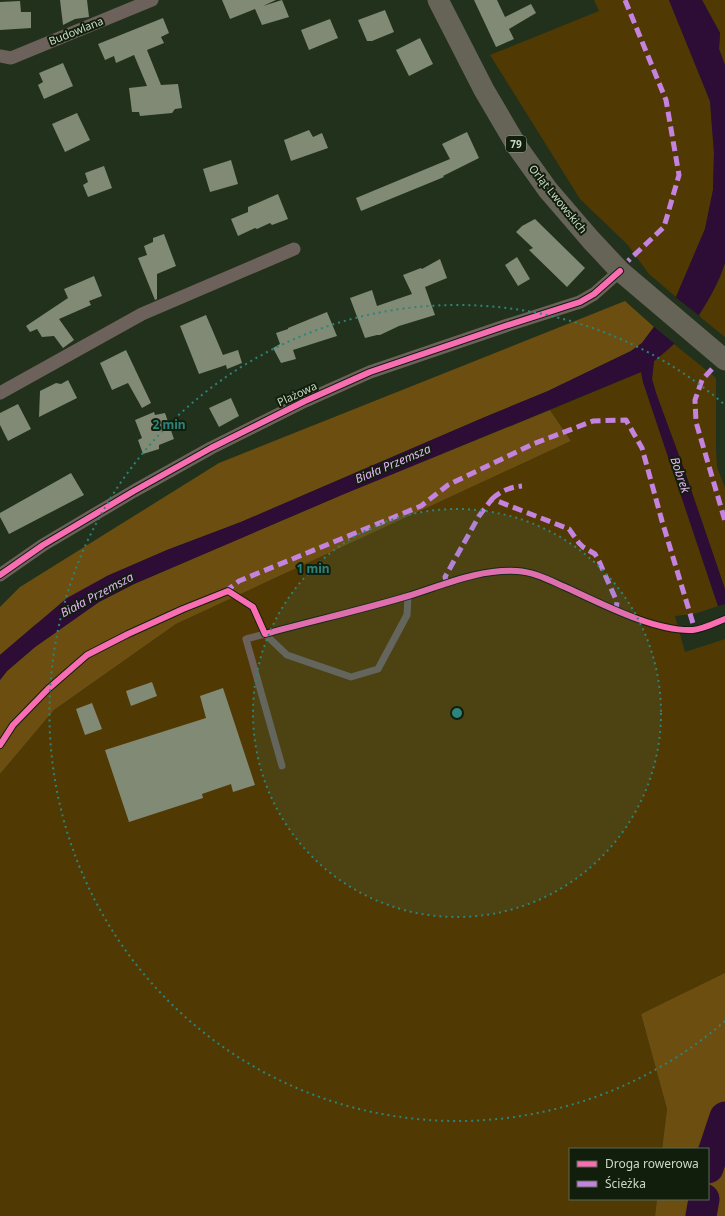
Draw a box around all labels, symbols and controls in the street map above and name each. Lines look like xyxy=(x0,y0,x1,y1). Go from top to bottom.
street label: Budowlana xyxy=(46,13,105,48)
road number: 79 xyxy=(506,136,526,152)
street label: Orląt Lwowskich xyxy=(526,161,591,236)
street label: Plażowa xyxy=(275,378,319,409)
text: 2 min xyxy=(152,416,186,433)
water label: Biała Przemsza xyxy=(352,440,434,487)
water label: Bobrek xyxy=(666,454,695,496)
text: 1 min xyxy=(296,560,330,577)
water label: Biała Przemsza xyxy=(57,568,137,621)
centre of rings xyxy=(450,706,464,720)
legend xyxy=(569,1148,709,1200)
text: Droga rowerowa xyxy=(605,1155,699,1172)
text: Ścieżka xyxy=(605,1175,646,1192)

